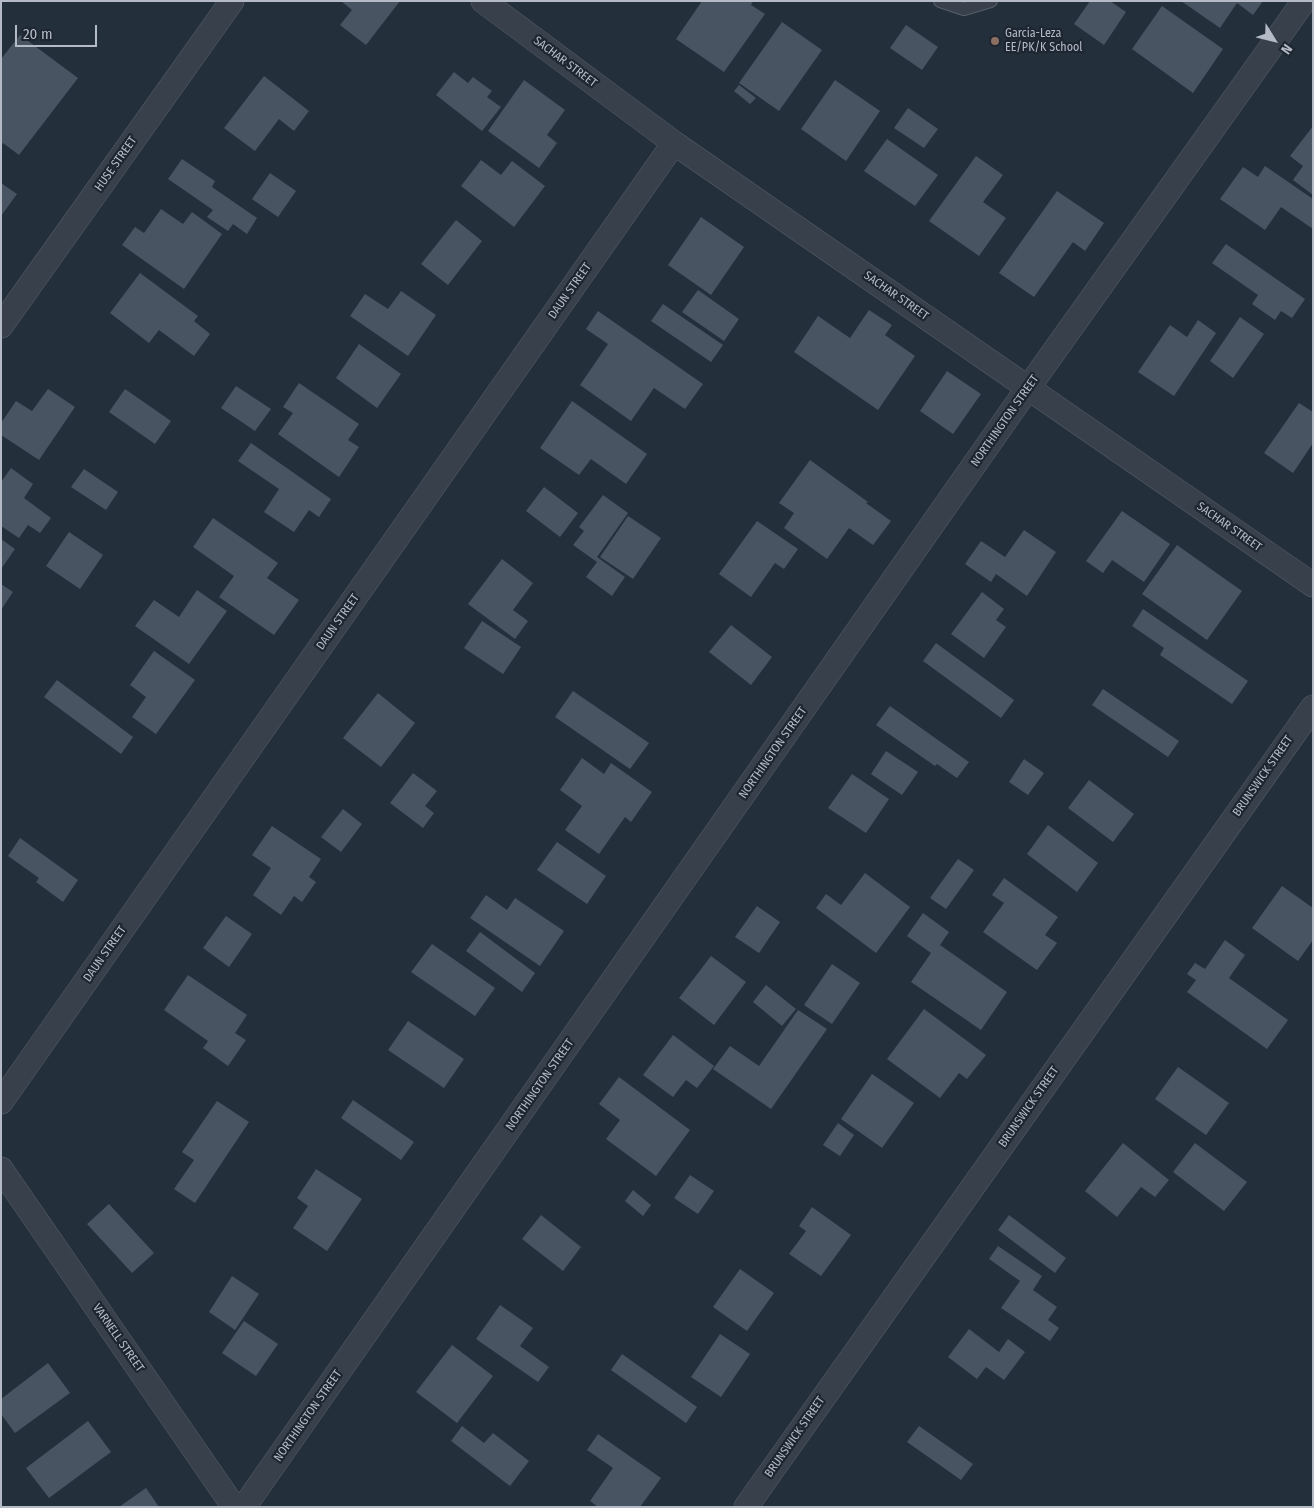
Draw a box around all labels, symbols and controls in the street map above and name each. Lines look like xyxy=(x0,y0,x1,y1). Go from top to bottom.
scale bar xyxy=(18,15,100,47)
north arrow xyxy=(1249,15,1299,65)
text: 20 m xyxy=(23,25,53,43)
place label: Garcia-Leza EE/PK/K School xyxy=(1005,27,1082,55)
street label: SACHAR STREET xyxy=(530,33,600,91)
marker: Garcia-Leza EE/PK/K School xyxy=(989,35,1001,47)
text: N xyxy=(1277,41,1296,57)
street label: HUSE STREET xyxy=(92,134,140,194)
street label: DAUN STREET xyxy=(546,260,594,322)
street label: SACHAR STREET xyxy=(861,268,931,324)
street label: NORTHINGTON STREET xyxy=(968,372,1042,470)
street label: SACHAR STREET xyxy=(1194,499,1264,555)
street label: DAUN STREET xyxy=(314,591,362,653)
street label: NORTHINGTON STREET xyxy=(736,704,810,802)
street label: BRUNSWICK STREET xyxy=(1230,733,1296,819)
street label: DAUN STREET xyxy=(81,923,129,985)
street label: NORTHINGTON STREET xyxy=(503,1036,577,1134)
street label: BRUNSWICK STREET xyxy=(996,1064,1062,1150)
street label: VARNELL STREET xyxy=(89,1301,147,1375)
street label: NORTHINGTON STREET xyxy=(271,1367,345,1465)
street label: BRUNSWICK STREET xyxy=(762,1394,828,1480)

